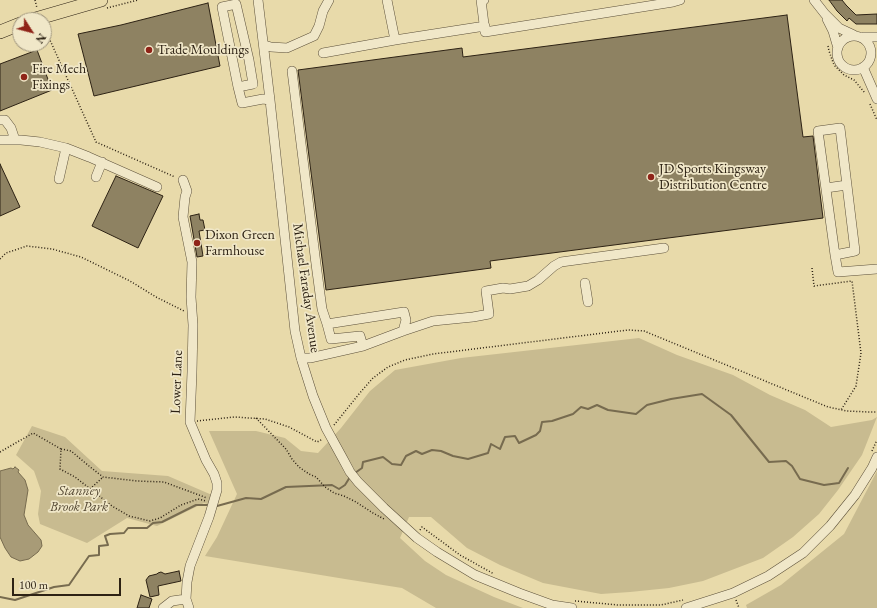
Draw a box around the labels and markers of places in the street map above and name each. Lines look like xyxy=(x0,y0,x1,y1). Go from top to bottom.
place label: Trade Mouldings xyxy=(157,42,249,58)
marker: Trade Mouldings xyxy=(144,45,154,55)
place label: Fire Mech Fixings xyxy=(32,61,86,94)
marker: Fire Mech Fixings xyxy=(19,72,29,82)
place label: JD Sports Kingsway Distribution Centre xyxy=(659,161,767,194)
marker: JD Sports Kingsway Distribution Centre xyxy=(646,172,656,182)
place label: Dixon Green Farmhouse xyxy=(205,227,275,260)
marker: Dixon Green Farmhouse xyxy=(192,238,202,248)

